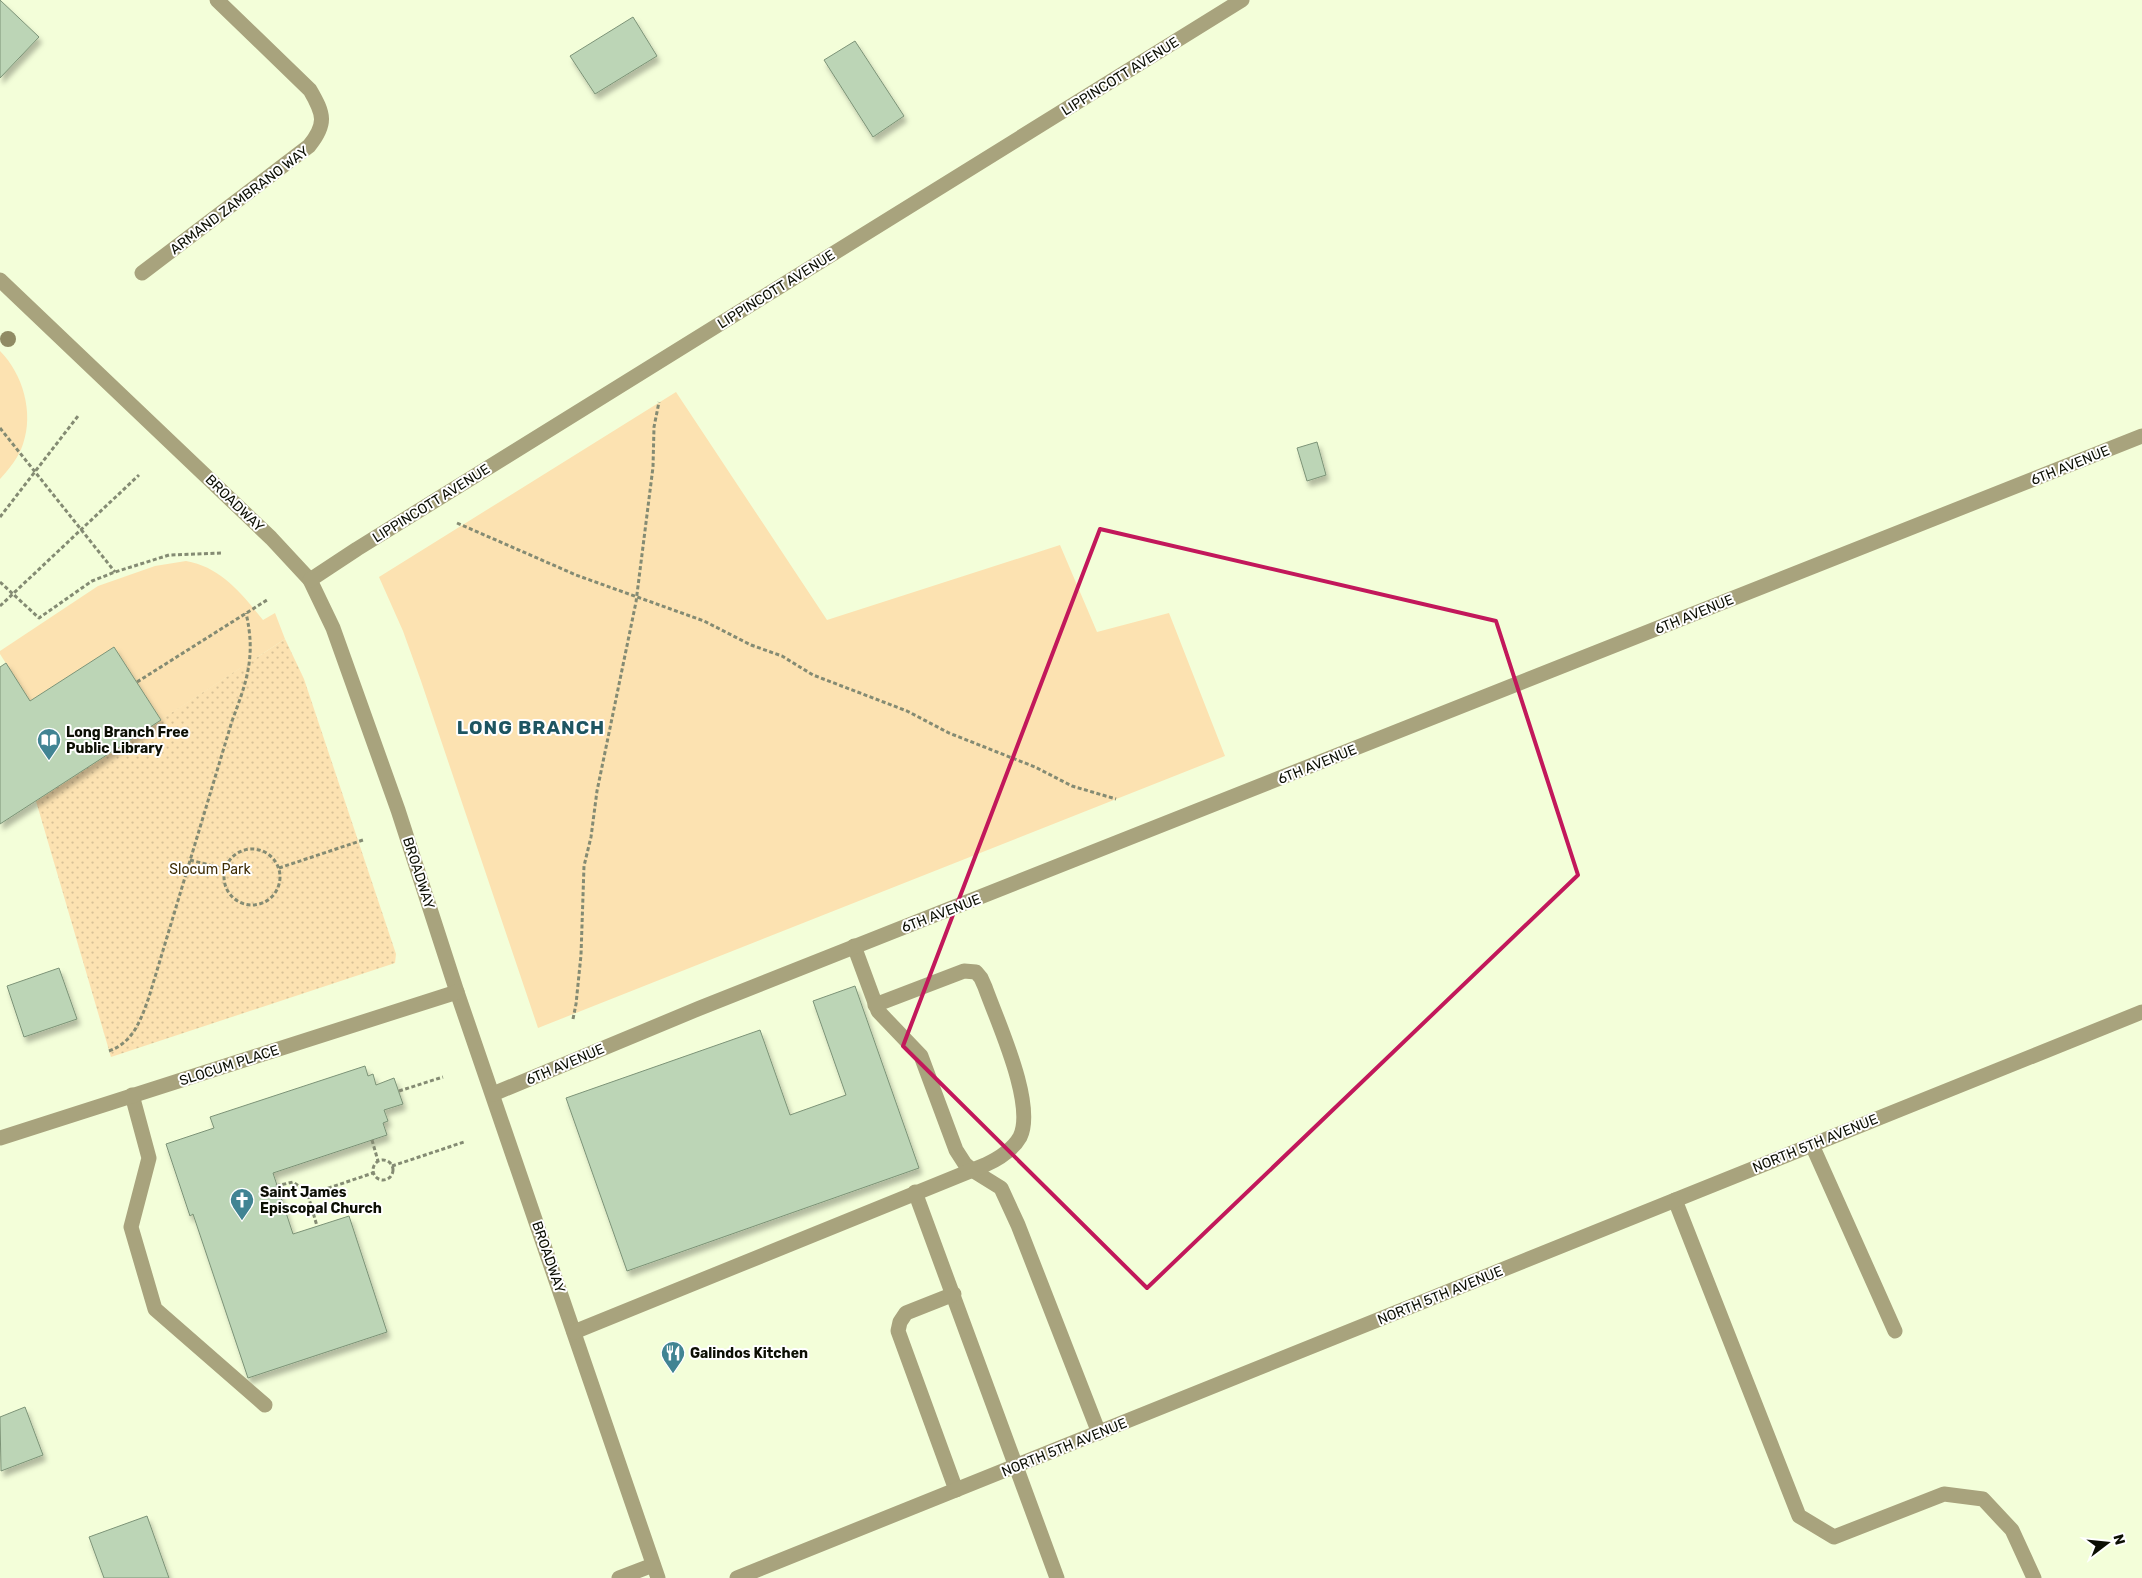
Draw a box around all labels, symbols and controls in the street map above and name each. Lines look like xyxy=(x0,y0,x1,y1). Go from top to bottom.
street label: LIPPINCOTT AVENUE xyxy=(1058,33,1182,119)
street label: ARMAND ZAMBRANO WAY xyxy=(167,143,312,258)
street label: LIPPINCOTT AVENUE xyxy=(714,246,838,332)
street label: 6TH AVENUE xyxy=(2028,442,2112,489)
street label: LIPPINCOTT AVENUE xyxy=(369,460,493,546)
street label: BROADWAY xyxy=(202,471,268,536)
street label: 6TH AVENUE xyxy=(1652,591,1736,638)
district label: LONG BRANCH xyxy=(457,716,605,739)
place label: Long Branch Free Public Library xyxy=(66,724,189,757)
library icon: Long Branch Free Public Library xyxy=(36,727,62,761)
street label: 6TH AVENUE xyxy=(1275,741,1359,788)
street label: BROADWAY xyxy=(399,835,438,911)
park label: Slocum Park xyxy=(169,861,251,878)
street label: 6TH AVENUE xyxy=(899,891,983,936)
street label: 6TH AVENUE xyxy=(523,1040,607,1089)
street label: SLOCUM PLACE xyxy=(177,1041,281,1090)
street label: NORTH 5TH AVENUE xyxy=(1750,1111,1880,1176)
place label: Saint James Episcopal Church xyxy=(260,1184,382,1217)
church icon: Saint James Episcopal Church xyxy=(229,1187,255,1221)
street label: BROADWAY xyxy=(528,1219,569,1295)
street label: NORTH 5TH AVENUE xyxy=(1375,1263,1505,1328)
restaurant icon: Galindos Kitchen xyxy=(660,1340,686,1374)
place label: Galindos Kitchen xyxy=(690,1345,808,1362)
street label: NORTH 5TH AVENUE xyxy=(999,1415,1129,1480)
north arrow xyxy=(2082,1518,2132,1568)
text: N xyxy=(2109,1532,2129,1547)

